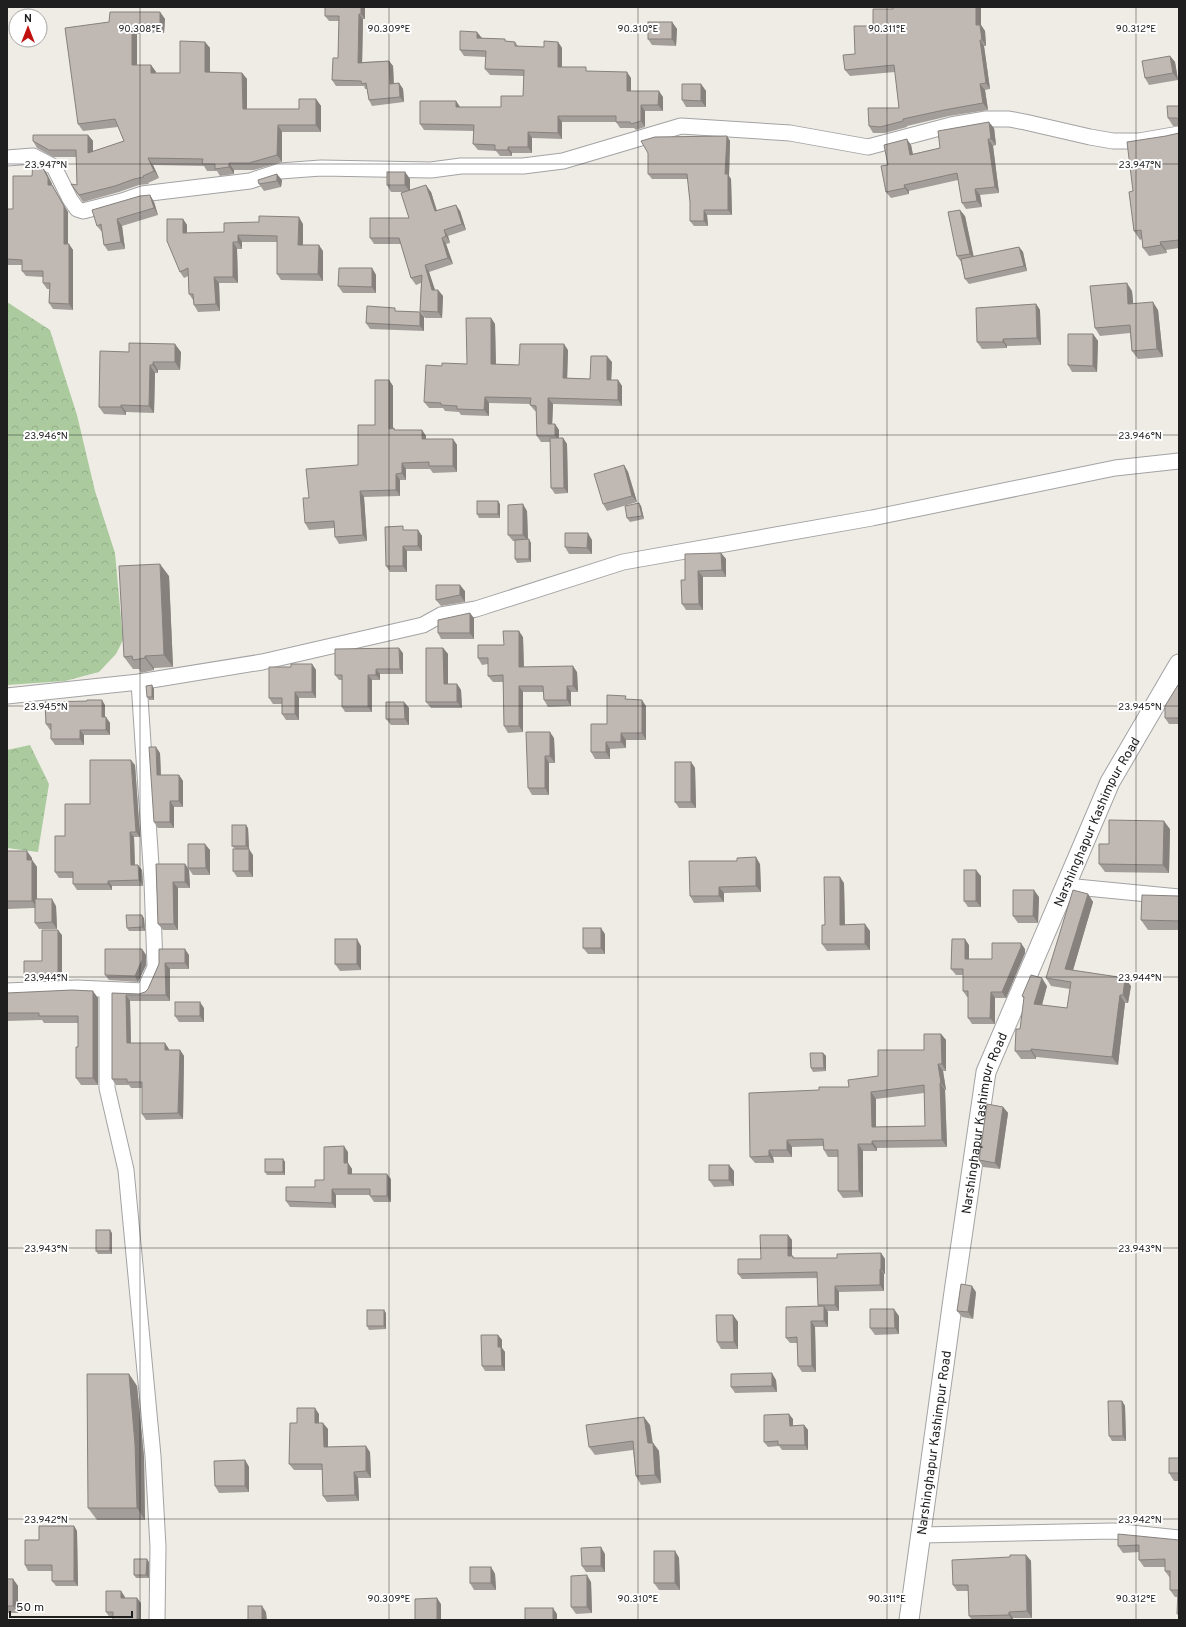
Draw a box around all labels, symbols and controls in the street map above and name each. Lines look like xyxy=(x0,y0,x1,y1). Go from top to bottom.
north arrow xyxy=(8,8,48,48)
text: N xyxy=(24,12,32,26)
text: 90.308°E xyxy=(118,23,162,36)
text: 90.309°E xyxy=(368,23,410,36)
text: 90.310°E xyxy=(618,23,658,36)
text: 90.311°E xyxy=(868,23,906,36)
text: 90.312°E xyxy=(1116,23,1156,36)
text: 23.947°N xyxy=(25,159,67,172)
text: 23.947°N xyxy=(1119,159,1161,172)
text: 23.946°N xyxy=(24,430,68,443)
text: 23.946°N xyxy=(1118,430,1162,443)
text: 23.945°N xyxy=(24,701,68,714)
text: 23.945°N xyxy=(1118,701,1162,714)
street label: Narshinghapur Kashimpur Road xyxy=(1052,735,1144,910)
text: 23.944°N xyxy=(24,972,68,985)
text: 23.944°N xyxy=(1118,972,1162,985)
street label: Narshinghapur Kashimpur Road xyxy=(959,1031,1012,1215)
text: 23.943°N xyxy=(24,1243,68,1256)
text: 23.943°N xyxy=(1118,1243,1162,1256)
street label: Narshinghapur Kashimpur Road xyxy=(915,1350,956,1536)
text: 23.942°N xyxy=(24,1514,68,1527)
text: 23.942°N xyxy=(1118,1514,1162,1527)
scale bar xyxy=(10,1593,132,1619)
text: 90.309°E xyxy=(368,1593,410,1606)
text: 90.310°E xyxy=(618,1593,658,1606)
text: 90.311°E xyxy=(868,1593,906,1606)
text: 90.312°E xyxy=(1116,1593,1156,1606)
text: 50 m xyxy=(16,1600,44,1616)

